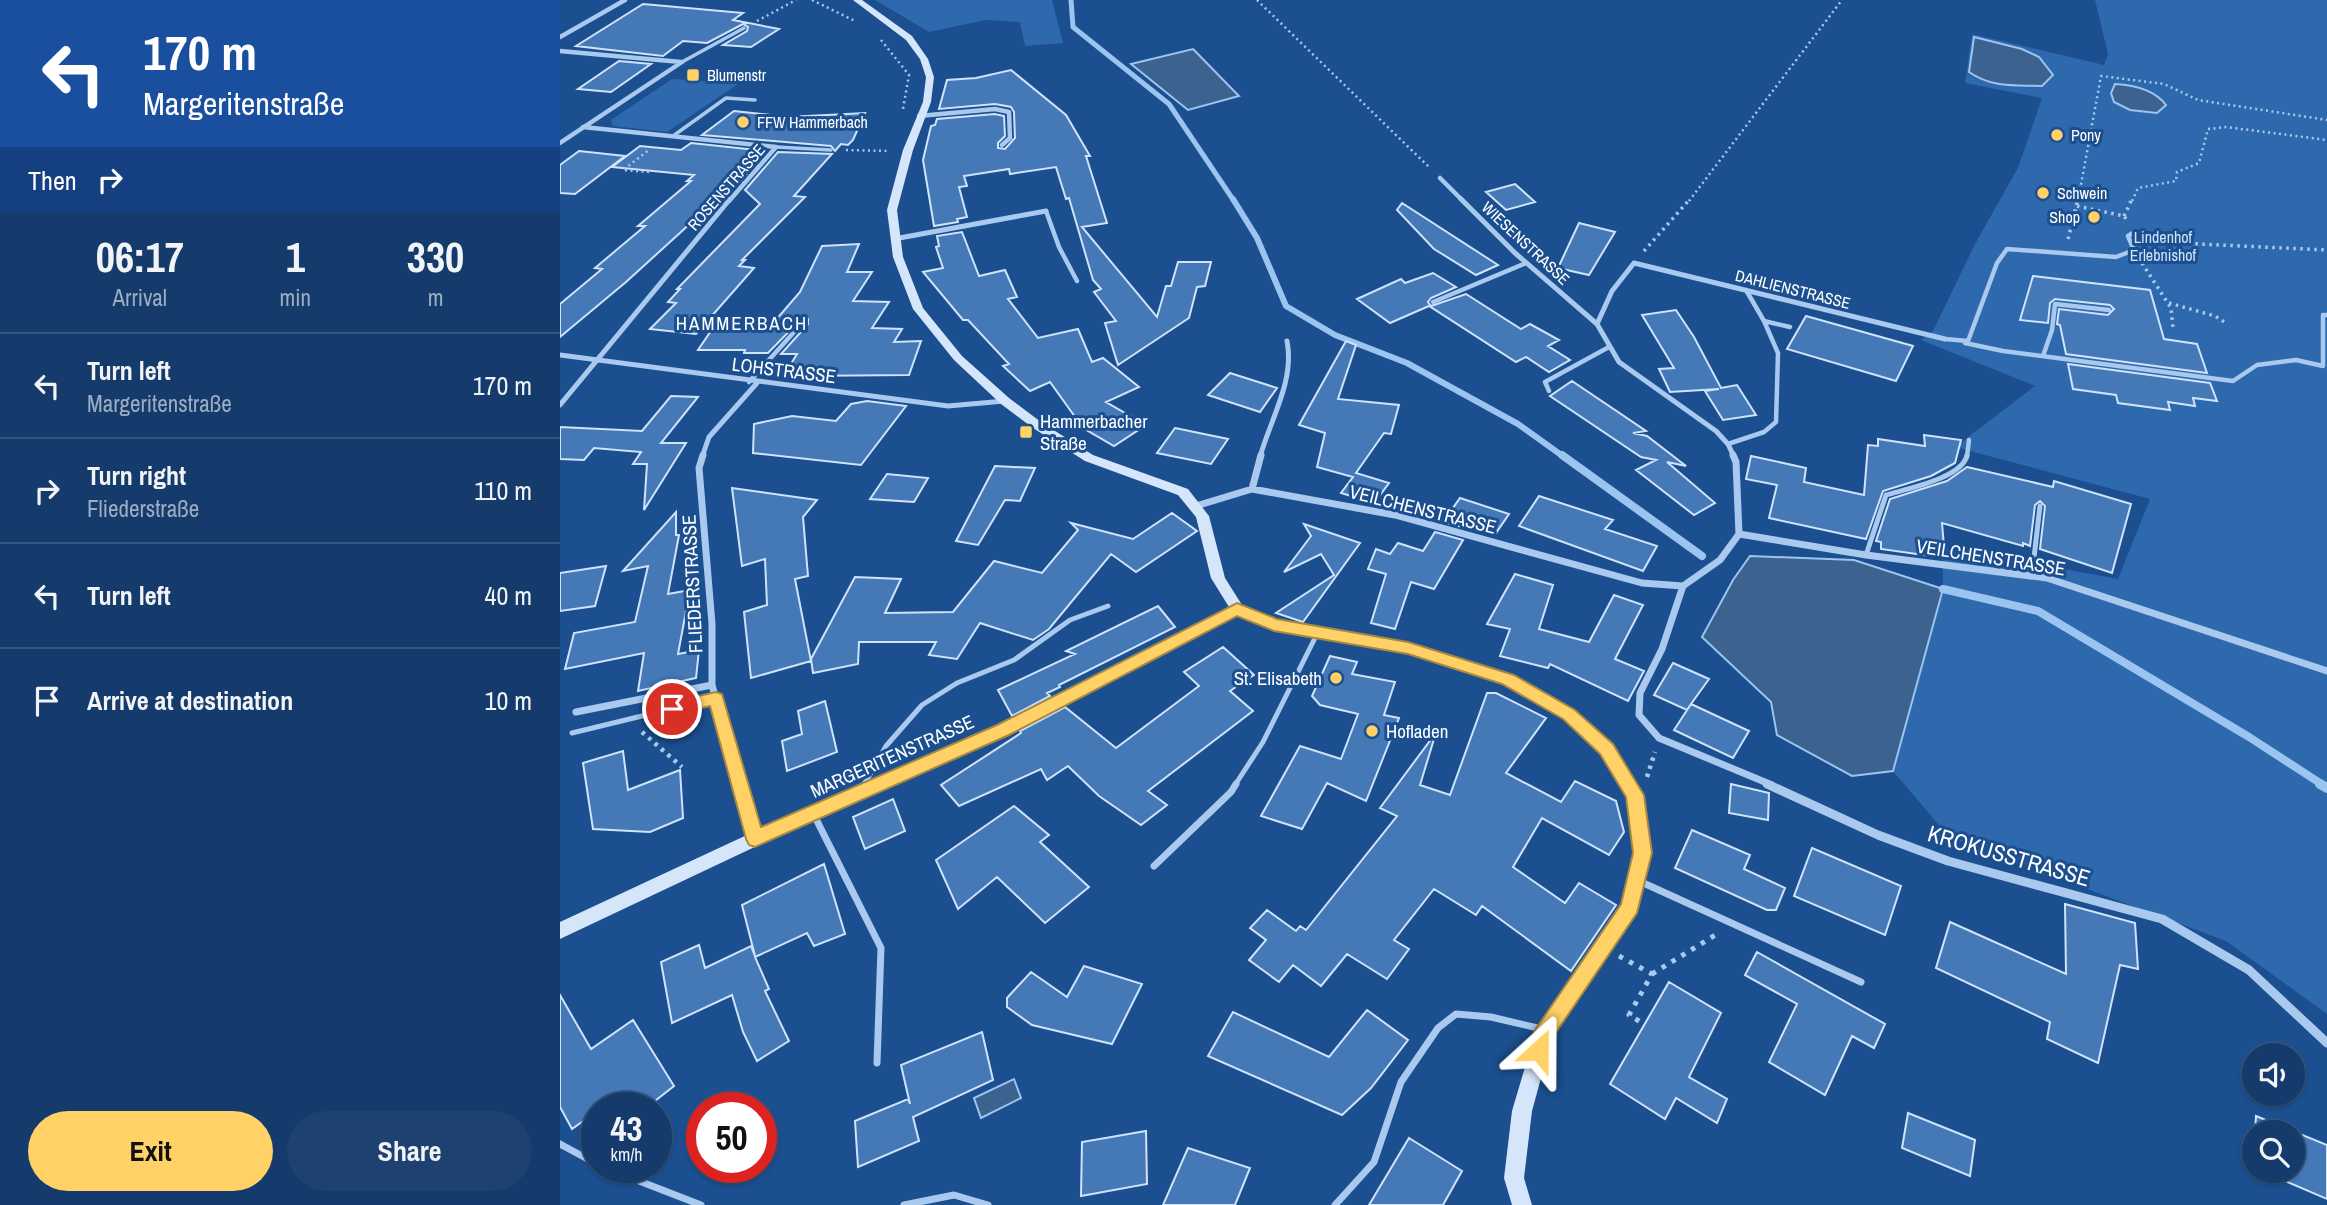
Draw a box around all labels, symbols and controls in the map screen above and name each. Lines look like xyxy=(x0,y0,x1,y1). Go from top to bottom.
text: 170 m xyxy=(143,19,257,85)
icon: left xyxy=(28,28,119,119)
place label: Blumenstr xyxy=(707,64,767,86)
marker: Blumenstr xyxy=(685,67,701,83)
text: Margeritenstraße xyxy=(143,82,344,125)
place label: FFW Hammerbach xyxy=(757,111,868,133)
marker: FFW Hammerbach xyxy=(735,114,751,130)
place label: Pony xyxy=(2071,124,2101,146)
marker: Pony xyxy=(2049,127,2065,143)
street label: ROSENSTRASSE xyxy=(682,139,770,235)
icon: right xyxy=(91,161,129,199)
text: Then xyxy=(28,163,77,198)
place label: Schwein xyxy=(2057,182,2107,204)
marker: Schwein xyxy=(2035,185,2051,201)
street label: WIESENSTRASSE xyxy=(1477,196,1575,290)
place label: Shop xyxy=(2049,206,2080,228)
marker: Shop xyxy=(2086,209,2102,225)
park label: Lindenhof Erlebnishof xyxy=(2130,226,2197,266)
text: 06:17 xyxy=(96,229,184,285)
text: 1 xyxy=(286,229,305,285)
text: 330 xyxy=(407,229,464,285)
street label: DAHLIENSTRASSE xyxy=(1733,264,1853,314)
text: Arrival xyxy=(113,282,167,313)
text: min xyxy=(280,282,311,313)
text: m xyxy=(428,282,443,313)
district label: HAMMERBACH xyxy=(676,310,808,336)
street label: LOHSTRASSE xyxy=(730,351,838,389)
text: Turn left xyxy=(87,353,171,388)
icon: left xyxy=(28,367,66,405)
text: 170 m xyxy=(473,368,532,403)
text: Margeritenstraße xyxy=(87,388,232,419)
place label: Hammerbacher Straße xyxy=(1040,408,1148,456)
marker: Hammerbacher Straße xyxy=(1018,424,1034,440)
text: Turn right xyxy=(87,458,186,493)
icon: right xyxy=(28,472,66,510)
text: 110 m xyxy=(474,473,532,508)
street label: VEILCHENSTRASSE xyxy=(1347,478,1499,540)
text: Fliederstraße xyxy=(87,493,199,524)
street label: FLIEDERSTRASSE xyxy=(675,514,709,654)
street label: VEILCHENSTRASSE xyxy=(1915,532,2067,582)
icon: left xyxy=(28,577,66,615)
text: Turn left xyxy=(87,578,171,613)
text: 40 m xyxy=(485,578,532,613)
place label: St. Elisabeth xyxy=(1234,665,1322,691)
marker: St. Elisabeth xyxy=(1328,670,1344,686)
pin xyxy=(642,679,702,739)
icon: arrive xyxy=(28,682,66,720)
text: Arrive at destination xyxy=(87,683,293,718)
text: 10 m xyxy=(485,683,532,718)
icon: arrive xyxy=(653,690,691,728)
street label: MARGERITENSTRASSE xyxy=(806,708,978,804)
place label: Hofladen xyxy=(1386,718,1448,744)
marker: Hofladen xyxy=(1364,723,1380,739)
street label: KROKUSSTRASSE xyxy=(1924,818,2094,894)
position arrow xyxy=(1502,1013,1576,1087)
map controls xyxy=(2242,1043,2305,1183)
button: sound xyxy=(2242,1043,2305,1106)
speed limit sign: 50 xyxy=(686,1092,777,1183)
text: 43 xyxy=(611,1105,642,1152)
button: Exit xyxy=(28,1111,273,1191)
button: Share xyxy=(287,1111,532,1191)
button: search xyxy=(2242,1120,2305,1183)
text: km/h xyxy=(611,1142,643,1167)

